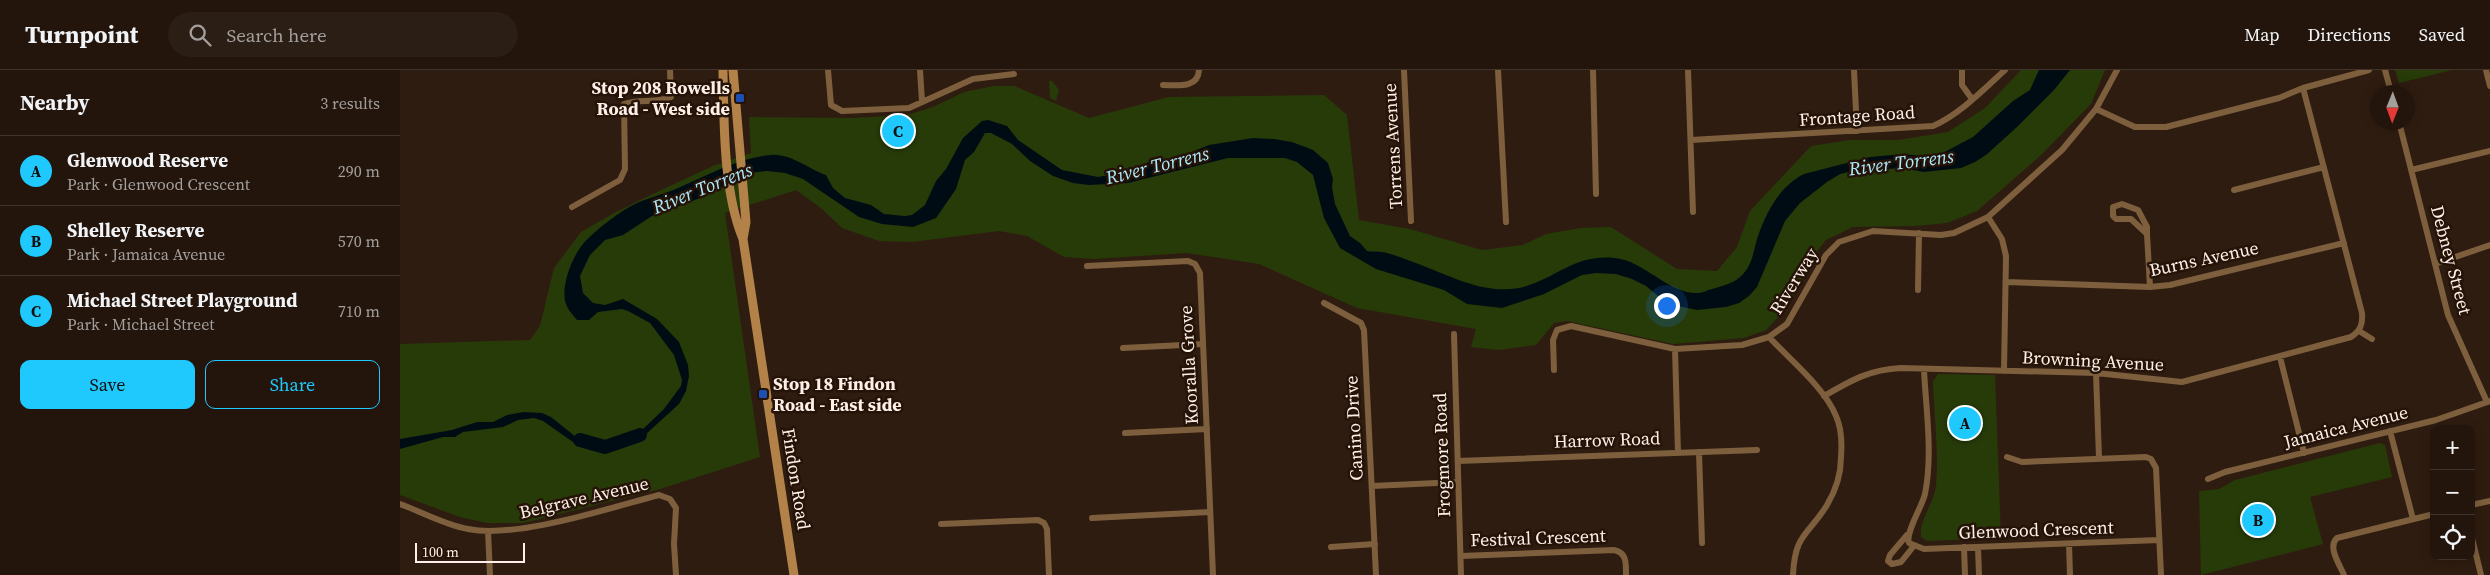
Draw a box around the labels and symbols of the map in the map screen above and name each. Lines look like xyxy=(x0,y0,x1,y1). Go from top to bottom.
place label: Stop 208 Rowells Road - West side xyxy=(591,75,730,121)
street label: Torrens Avenue xyxy=(1377,83,1408,209)
north arrow xyxy=(2370,85,2415,130)
marker: Stop 208 Rowells Road - West side xyxy=(734,92,746,104)
street label: Frontage Road xyxy=(1798,99,1916,132)
pin: C xyxy=(882,112,914,150)
water label: River Torrens xyxy=(1102,140,1212,191)
water label: River Torrens xyxy=(1846,143,1955,181)
water label: River Torrens xyxy=(647,156,756,220)
street label: Debney Street xyxy=(2425,203,2478,317)
street label: Burns Avenue xyxy=(2147,235,2261,282)
street label: Riverway xyxy=(1763,242,1824,319)
your location xyxy=(1654,293,1680,319)
street label: Kooralla Grove xyxy=(1173,305,1204,425)
street label: Browning Avenue xyxy=(2021,344,2165,377)
place label: Stop 18 Findon Road - East side xyxy=(773,371,902,417)
street label: Canino Drive xyxy=(1338,375,1369,481)
marker: Stop 18 Findon Road - East side xyxy=(757,388,769,400)
street label: Frogmore Road xyxy=(1427,392,1456,518)
street label: Jamaica Avenue xyxy=(2280,399,2411,454)
pin: A xyxy=(1949,404,1981,442)
street label: Harrow Road xyxy=(1553,425,1661,454)
street label: Findon Road xyxy=(776,426,817,531)
street label: Belgrave Avenue xyxy=(517,470,651,525)
pin: B xyxy=(2242,501,2274,539)
street label: Glenwood Crescent xyxy=(1958,514,2114,545)
street label: Festival Crescent xyxy=(1470,523,1606,552)
scale bar xyxy=(415,540,525,563)

